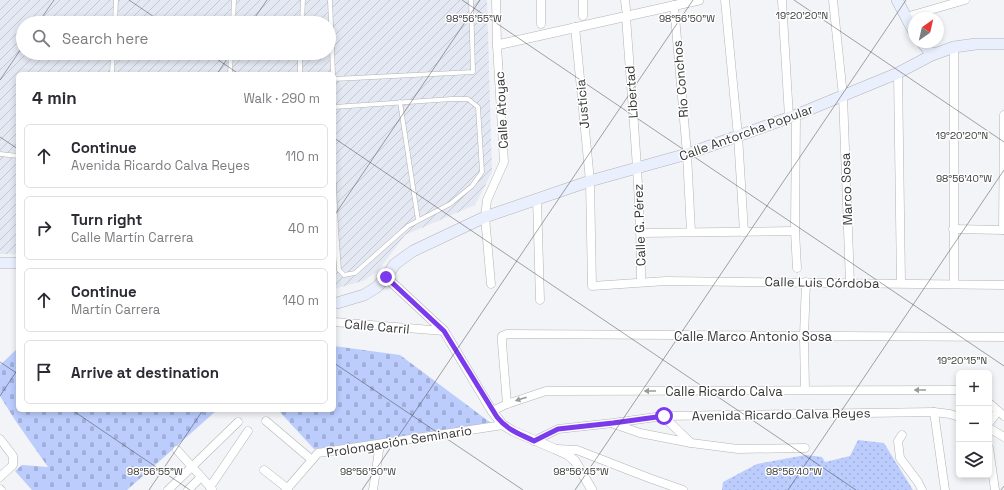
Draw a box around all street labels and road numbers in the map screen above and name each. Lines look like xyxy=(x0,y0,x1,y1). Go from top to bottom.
street label: Río Conchos xyxy=(669,39,692,118)
street label: Libertad xyxy=(621,65,642,119)
street label: Calle Atoyac xyxy=(491,70,512,149)
street label: Justicia xyxy=(572,78,593,129)
street label: Calle Antorcha Popular xyxy=(677,100,816,165)
street label: Marco Sosa xyxy=(837,152,856,226)
street label: Calle G. Pérez xyxy=(630,183,649,266)
street label: Calle Luis Córdoba xyxy=(764,273,880,292)
street label: Calle Carril xyxy=(344,315,410,338)
street label: Calle Marco Antonio Sosa xyxy=(674,328,833,345)
street label: Calle Ricardo Calva xyxy=(665,383,783,400)
street label: Avenida Ricardo Calva Reyes xyxy=(691,404,871,425)
street label: Prolongación Seminario xyxy=(325,422,473,461)

